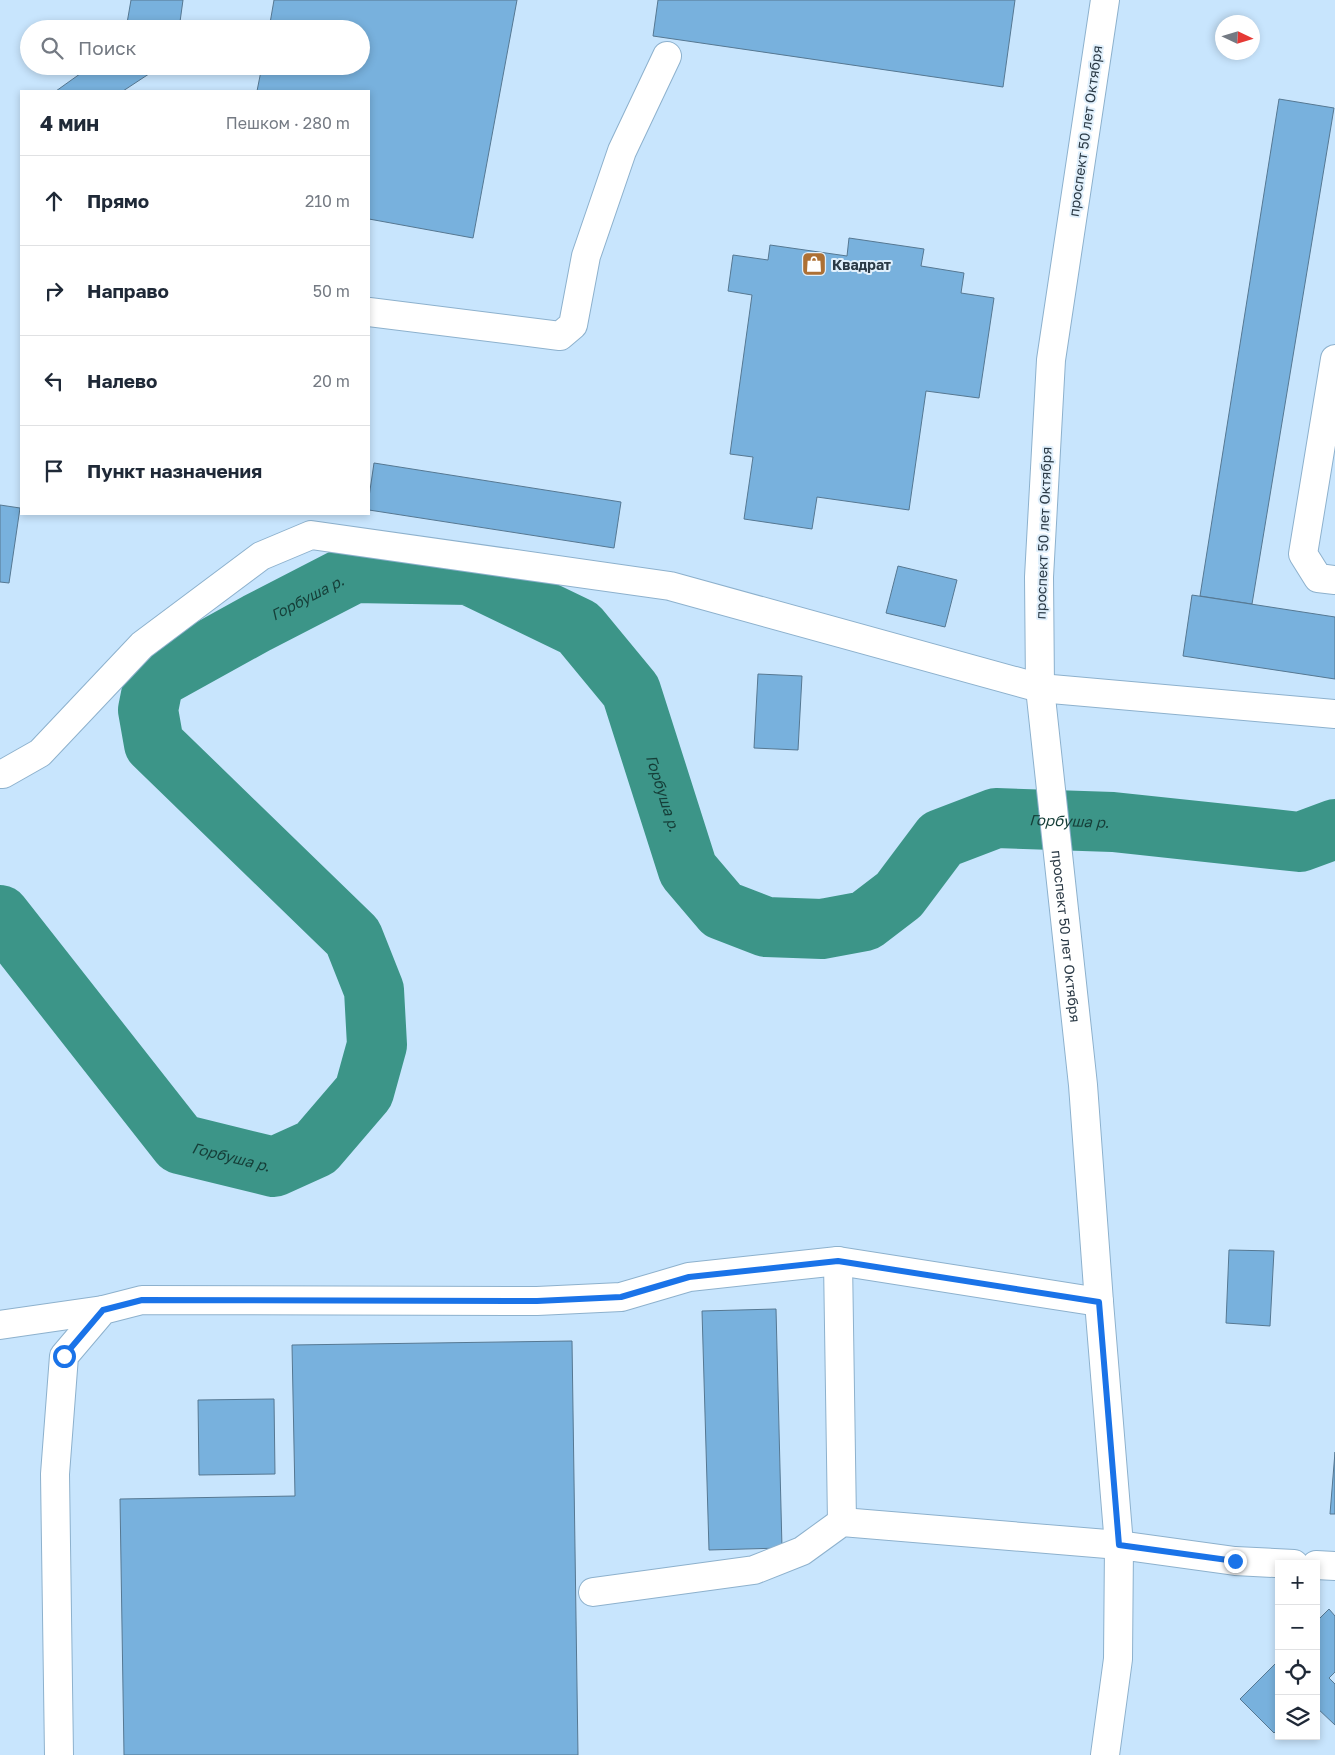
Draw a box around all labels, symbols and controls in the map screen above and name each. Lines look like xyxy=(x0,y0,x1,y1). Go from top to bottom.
north arrow xyxy=(1215,15,1260,60)
search box xyxy=(20,20,370,75)
icon: search xyxy=(38,34,66,62)
text: Поиск xyxy=(78,36,137,59)
street label: проспект 50 лет Октября xyxy=(1065,44,1105,218)
text: 4 мин xyxy=(40,110,99,136)
text: Пешком · 280 m xyxy=(226,113,350,133)
icon: ahead xyxy=(40,187,68,215)
text: Прямо xyxy=(87,189,149,212)
text: 210 m xyxy=(305,191,350,211)
shop icon: Квадрат xyxy=(801,251,827,277)
place label: Квадрат xyxy=(832,256,891,273)
icon: right xyxy=(40,277,68,305)
text: Направо xyxy=(87,279,169,302)
text: 50 m xyxy=(313,281,350,301)
icon: left xyxy=(40,367,68,395)
text: Налево xyxy=(87,369,157,392)
text: 20 m xyxy=(313,371,350,391)
street label: проспект 50 лет Октября xyxy=(1031,446,1055,620)
icon: arrive xyxy=(40,457,68,485)
text: Пункт назначения xyxy=(87,459,262,482)
water label: Горбуша р. xyxy=(267,571,347,624)
water label: Горбуша р. xyxy=(643,752,684,834)
water label: Горбуша р. xyxy=(1029,810,1109,831)
street label: проспект 50 лет Октября xyxy=(1049,849,1085,1023)
water label: Горбуша р. xyxy=(190,1138,272,1175)
route start xyxy=(53,1345,76,1368)
route end xyxy=(1224,1550,1247,1573)
map controls xyxy=(1275,1560,1320,1740)
button: + xyxy=(1275,1560,1320,1605)
button: − xyxy=(1275,1605,1320,1650)
button: locate xyxy=(1275,1650,1320,1695)
button: layers xyxy=(1275,1695,1320,1740)

